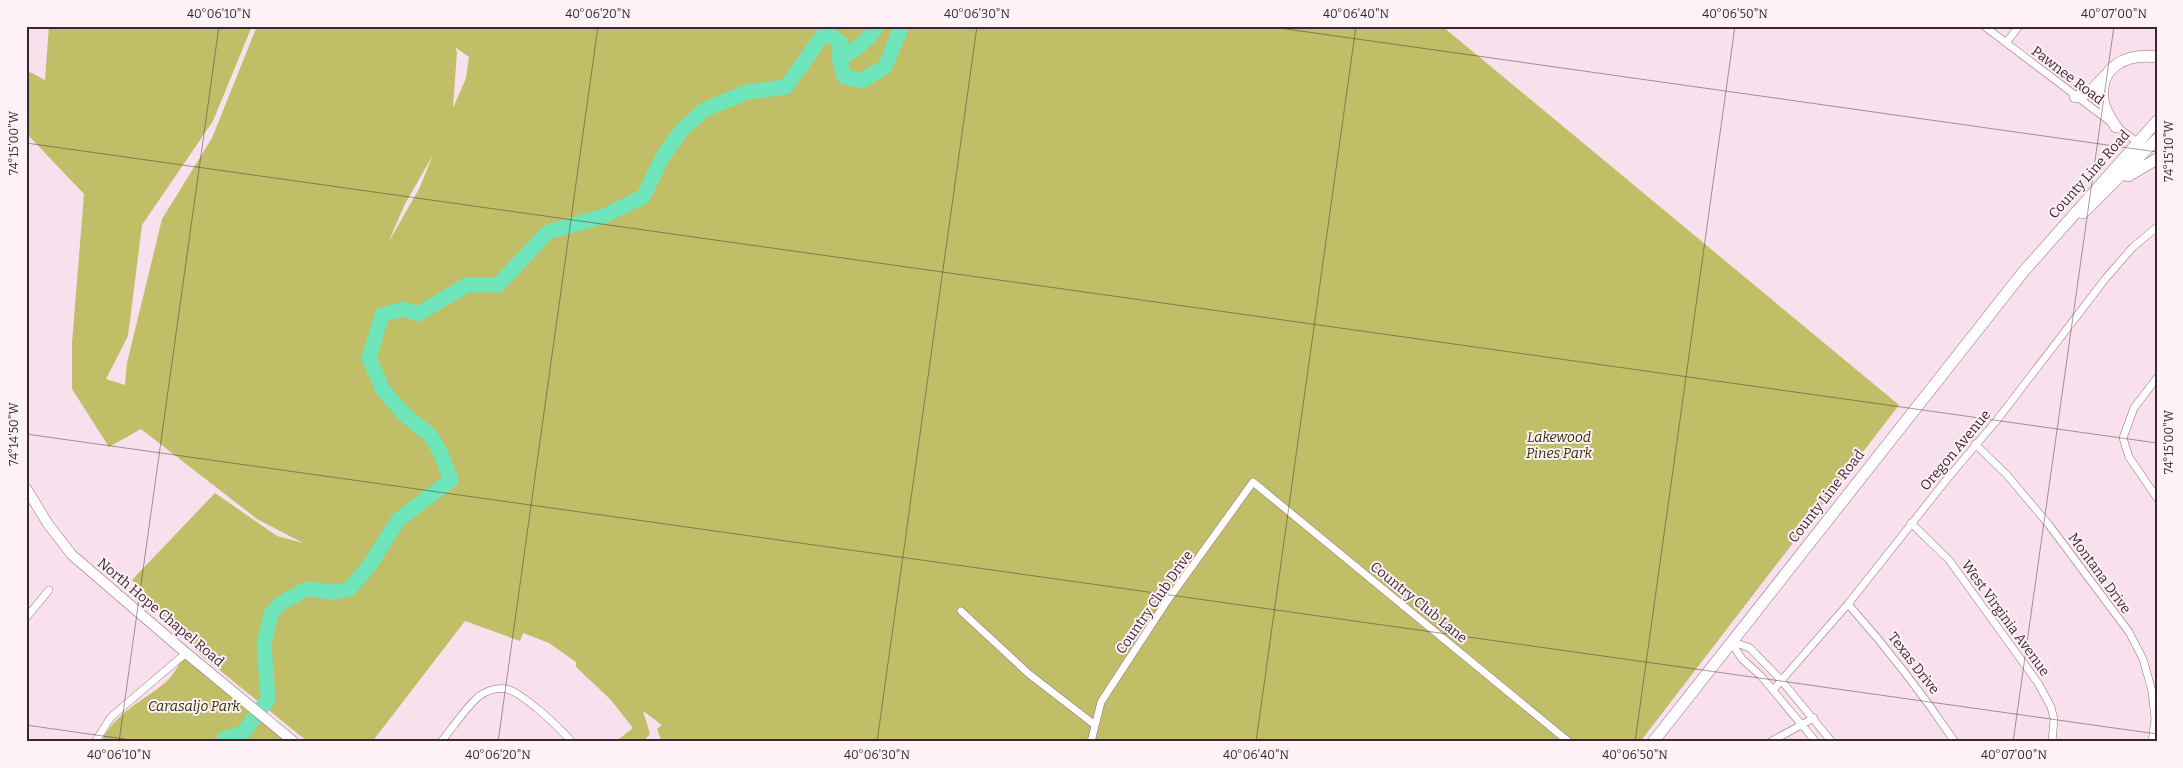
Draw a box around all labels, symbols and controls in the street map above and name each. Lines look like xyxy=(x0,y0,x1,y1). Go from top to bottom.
text: 40°06'10"N xyxy=(187,7,252,21)
text: 40°06'20"N xyxy=(565,7,631,21)
text: 40°06'30"N xyxy=(944,7,1010,21)
text: 40°06'40"N xyxy=(1323,7,1390,21)
text: 40°06'50"N xyxy=(1702,7,1768,21)
text: 40°07'00"N xyxy=(2081,7,2147,21)
street label: Pawnee Road xyxy=(2028,43,2107,108)
text: 74°15'00"W xyxy=(7,110,21,175)
text: 74°15'10"W xyxy=(2162,120,2176,182)
street label: County Line Road xyxy=(2045,127,2134,222)
text: 74°14'50"W xyxy=(7,402,21,466)
street label: Oregon Avenue xyxy=(1917,406,1994,494)
text: 74°15'00"W xyxy=(2162,409,2176,474)
park label: Lakewood Pines Park xyxy=(1526,429,1592,462)
street label: County Line Road xyxy=(1785,446,1868,546)
street label: Montana Drive xyxy=(2065,530,2135,617)
street label: Country Club Drive xyxy=(1112,547,1197,657)
street label: North Hope Chapel Road xyxy=(94,554,227,670)
street label: West Virginia Avenue xyxy=(1958,557,2053,680)
street label: Country Club Lane xyxy=(1367,558,1471,647)
street label: Texas Drive xyxy=(1884,629,1943,698)
park label: Carasaljo Park xyxy=(148,698,241,715)
text: 40°06'10"N xyxy=(87,748,152,762)
text: 40°06'20"N xyxy=(465,748,531,762)
text: 40°06'30"N xyxy=(844,748,910,762)
text: 40°06'40"N xyxy=(1223,748,1290,762)
text: 40°06'50"N xyxy=(1602,748,1668,762)
text: 40°07'00"N xyxy=(1981,748,2047,762)

